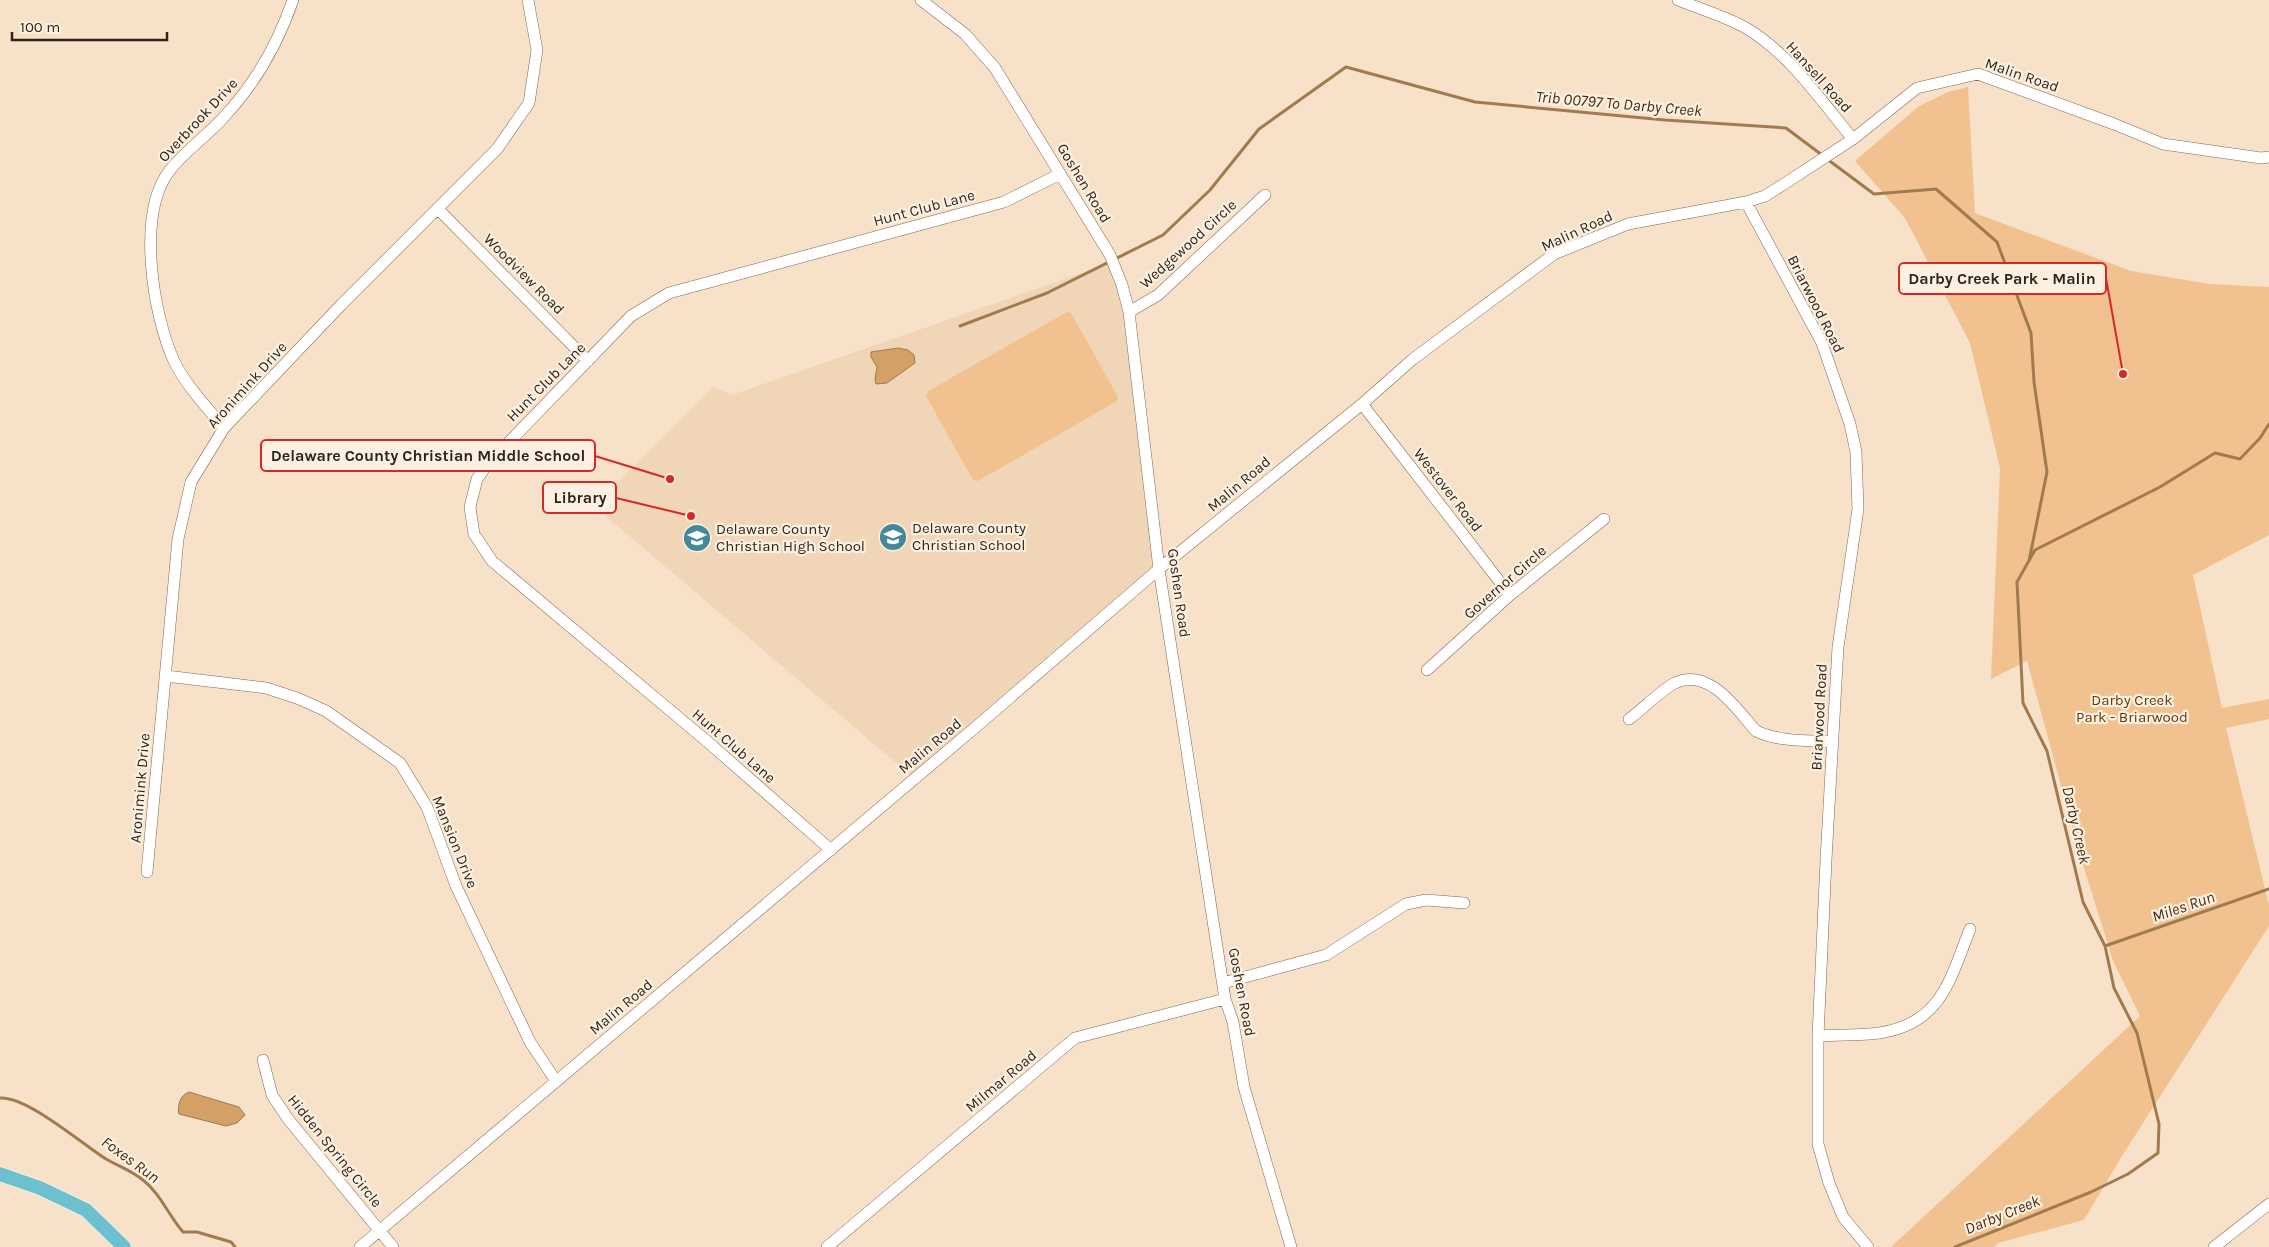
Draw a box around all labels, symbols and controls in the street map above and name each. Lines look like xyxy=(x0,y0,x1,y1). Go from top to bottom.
scale bar xyxy=(12,10,168,42)
text: 100 m xyxy=(20,18,60,36)
street label: Hansell Road xyxy=(1782,38,1856,116)
street label: Malin Road xyxy=(1983,54,2061,96)
street label: Overbrook Drive xyxy=(155,74,241,166)
water label: Trib 00797 To Darby Creek xyxy=(1535,87,1704,120)
street label: Goshen Road xyxy=(1053,140,1115,226)
street label: Hunt Club Lane xyxy=(871,186,977,230)
street label: Wedgewood Circle xyxy=(1136,196,1240,292)
street label: Malin Road xyxy=(1538,207,1616,255)
street label: Woodview Road xyxy=(480,230,568,318)
street label: Briarwood Road xyxy=(1784,252,1848,356)
callout: Darby Creek Park - Malin xyxy=(1899,263,2106,294)
text: Darby Creek Park - Malin xyxy=(1908,269,2096,288)
street label: Aronimink Drive xyxy=(203,338,291,432)
street label: Hunt Club Lane xyxy=(503,339,589,425)
callout: Delaware County Christian Middle School xyxy=(261,440,595,471)
street label: Westover Road xyxy=(1410,445,1486,535)
text: Delaware County Christian Middle School xyxy=(271,446,585,465)
street label: Malin Road xyxy=(1204,452,1274,516)
callout: Library xyxy=(543,482,616,513)
text: Library xyxy=(554,488,606,507)
place label: Delaware County Christian School xyxy=(912,519,1026,554)
place label: Delaware County Christian High School xyxy=(716,520,865,555)
school or university icon: Delaware County Christian School xyxy=(878,522,908,552)
school or university icon: Delaware County Christian High School xyxy=(682,523,712,553)
street label: Governor Circle xyxy=(1460,541,1550,623)
street label: Goshen Road xyxy=(1164,547,1194,639)
street label: Briarwood Road xyxy=(1807,663,1831,771)
park label: Darby Creek Park - Briarwood xyxy=(2076,691,2188,726)
street label: Hunt Club Lane xyxy=(689,705,779,787)
street label: Malin Road xyxy=(895,714,965,778)
street label: Aronimink Drive xyxy=(126,732,154,844)
water label: Darby Creek xyxy=(2058,784,2095,867)
street label: Mansion Drive xyxy=(428,793,482,891)
water label: Miles Run xyxy=(2149,887,2217,926)
street label: Goshen Road xyxy=(1225,946,1259,1038)
street label: Malin Road xyxy=(586,975,656,1039)
street label: Milmar Road xyxy=(962,1046,1040,1116)
street label: Hidden Spring Circle xyxy=(284,1091,386,1211)
water label: Foxes Run xyxy=(98,1132,163,1187)
water label: Darby Creek xyxy=(1962,1191,2043,1238)

